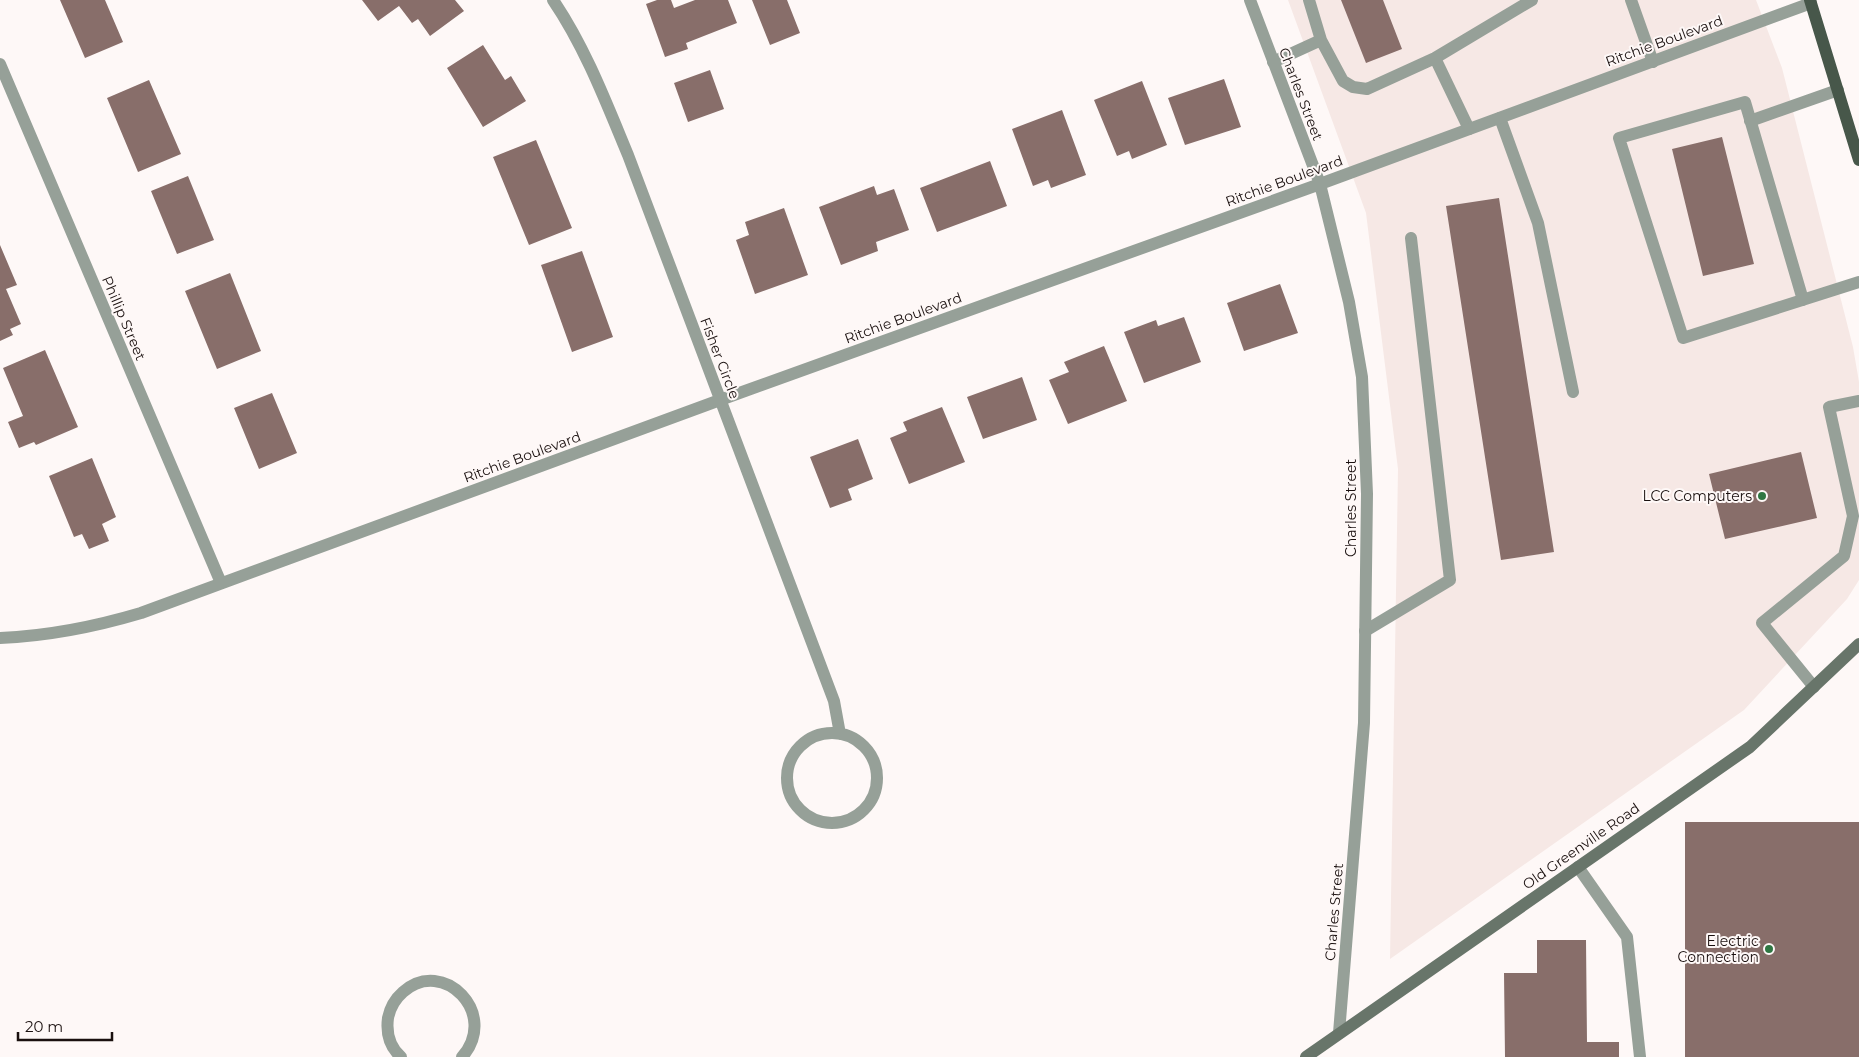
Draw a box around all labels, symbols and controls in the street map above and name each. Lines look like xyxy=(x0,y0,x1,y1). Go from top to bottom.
street label: Ritchie Boulevard xyxy=(1603,11,1725,71)
street label: Charles Street xyxy=(1275,45,1327,143)
street label: Ritchie Boulevard xyxy=(1223,151,1345,211)
street label: Phillip Street xyxy=(98,273,150,363)
street label: Ritchie Boulevard xyxy=(842,288,964,348)
street label: Fisher Circle xyxy=(696,315,744,401)
street label: Ritchie Boulevard xyxy=(461,427,583,487)
street label: Charles Street xyxy=(1342,459,1360,557)
place label: LCC Computers xyxy=(1642,487,1752,505)
marker: LCC Computers xyxy=(1756,490,1768,502)
street label: Old Greenville Road xyxy=(1519,799,1643,893)
street label: Charles Street xyxy=(1321,862,1347,962)
place label: Electric Connection xyxy=(1678,932,1759,966)
marker: Electric Connection xyxy=(1763,943,1775,955)
scale bar xyxy=(18,1010,111,1042)
text: 20 m xyxy=(25,1017,63,1036)

